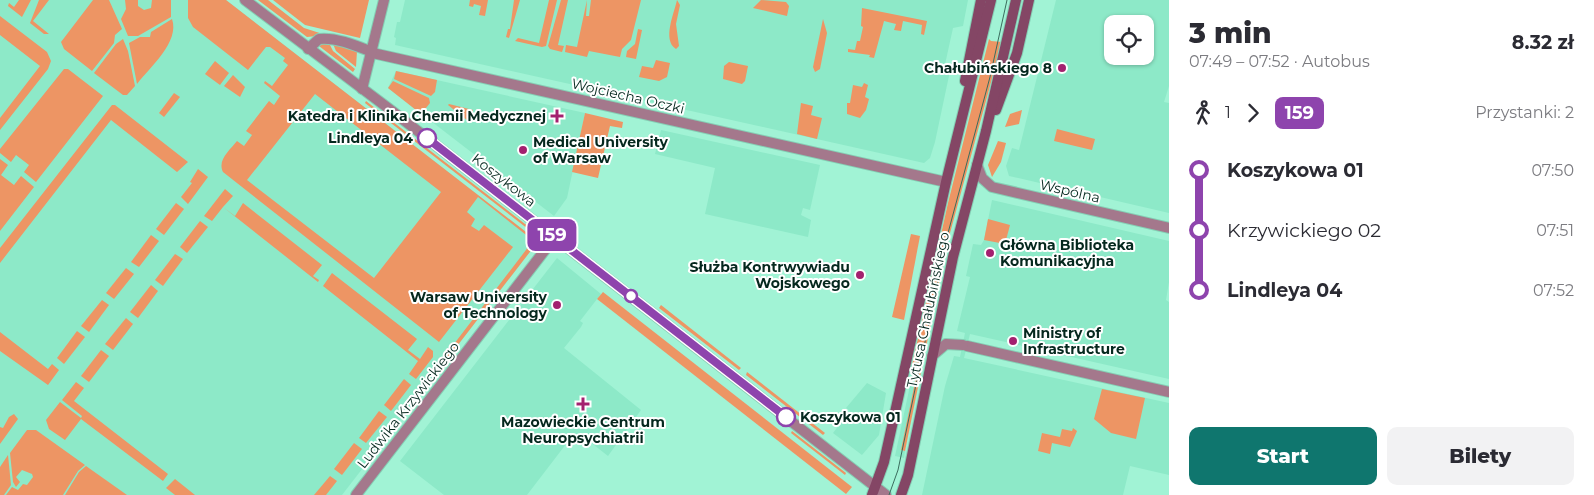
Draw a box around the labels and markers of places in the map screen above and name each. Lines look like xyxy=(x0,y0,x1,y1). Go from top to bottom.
place label: Chałubińskiego 8 xyxy=(924,59,1052,77)
marker: Chałubińskiego 8 xyxy=(1056,62,1068,74)
place label: Katedra i Klinika Chemii Medycznej xyxy=(288,107,546,125)
marker: Katedra i Klinika Chemii Medycznej xyxy=(550,109,564,123)
marker: Lindleya 04 xyxy=(417,128,437,148)
place label: Lindleya 04 xyxy=(328,129,413,147)
place label: Medical University of Warsaw xyxy=(533,133,669,167)
marker: Medical University of Warsaw xyxy=(517,144,529,156)
place label: Główna Biblioteka Komunikacyjna xyxy=(1000,236,1134,270)
marker: Główna Biblioteka Komunikacyjna xyxy=(984,247,996,259)
place label: Służba Kontrwywiadu Wojskowego xyxy=(689,258,850,292)
marker: Służba Kontrwywiadu Wojskowego xyxy=(854,269,866,281)
place label: Warsaw University of Technology xyxy=(410,288,548,322)
unlabelled marker xyxy=(624,289,638,303)
marker: Warsaw University of Technology xyxy=(551,299,563,311)
place label: Ministry of Infrastructure xyxy=(1023,324,1125,358)
marker: Ministry of Infrastructure xyxy=(1007,335,1019,347)
marker: Mazowieckie Centrum Neuropsychiatrii xyxy=(576,397,590,411)
marker: Koszykowa 01 xyxy=(776,407,796,427)
place label: Koszykowa 01 xyxy=(800,408,901,426)
place label: Mazowieckie Centrum Neuropsychiatrii xyxy=(501,413,665,447)

